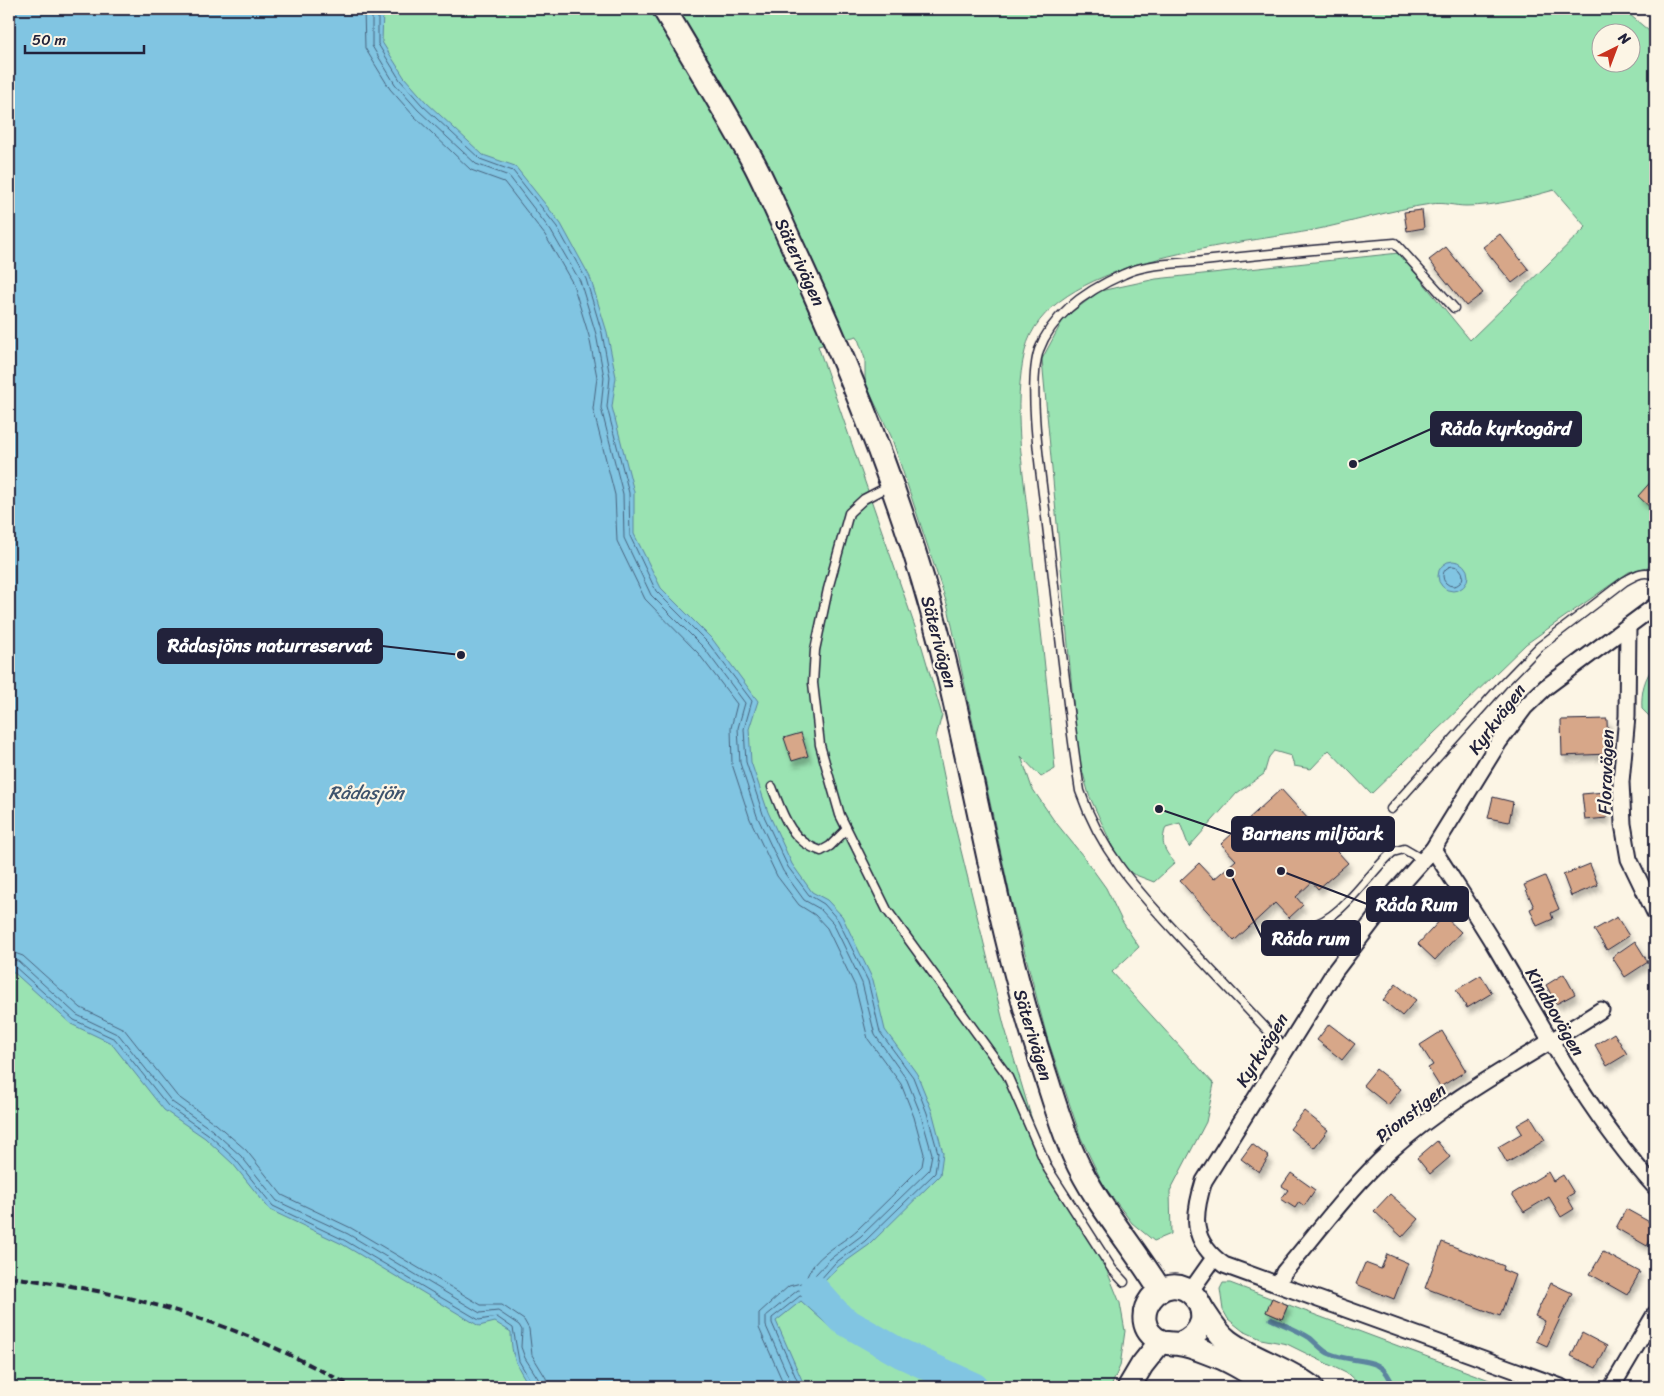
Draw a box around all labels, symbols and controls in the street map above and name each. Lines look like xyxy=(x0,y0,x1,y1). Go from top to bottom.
scale bar xyxy=(25,22,144,54)
north arrow xyxy=(1592,22,1642,72)
text: N xyxy=(1612,26,1637,51)
text: 50 m xyxy=(32,27,67,53)
street label: Säterivägen xyxy=(765,212,835,312)
callout: Råda kyrkogård xyxy=(1431,412,1581,446)
text: Råda kyrkogård xyxy=(1440,412,1573,445)
street label: Säterivägen xyxy=(911,592,967,692)
callout: Rådasjöns naturreservat xyxy=(158,629,382,663)
text: Rådasjöns naturreservat xyxy=(167,629,373,662)
street label: Kyrkvägen xyxy=(1459,676,1535,762)
street label: Floravägen xyxy=(1589,728,1623,815)
water label: Rådasjön xyxy=(329,776,405,809)
callout: Barnens miljöark xyxy=(1232,817,1394,851)
text: Barnens miljöark xyxy=(1242,817,1384,850)
callout: Råda Rum xyxy=(1367,887,1468,921)
text: Råda Rum xyxy=(1375,888,1458,921)
callout: Råda rum xyxy=(1262,921,1360,955)
text: Råda rum xyxy=(1271,922,1350,955)
street label: Kindbovägen xyxy=(1516,961,1594,1063)
street label: Säterivägen xyxy=(1004,985,1062,1085)
street label: Kyrkvägen xyxy=(1227,1006,1298,1094)
street label: Pionstigen xyxy=(1368,1075,1454,1151)

